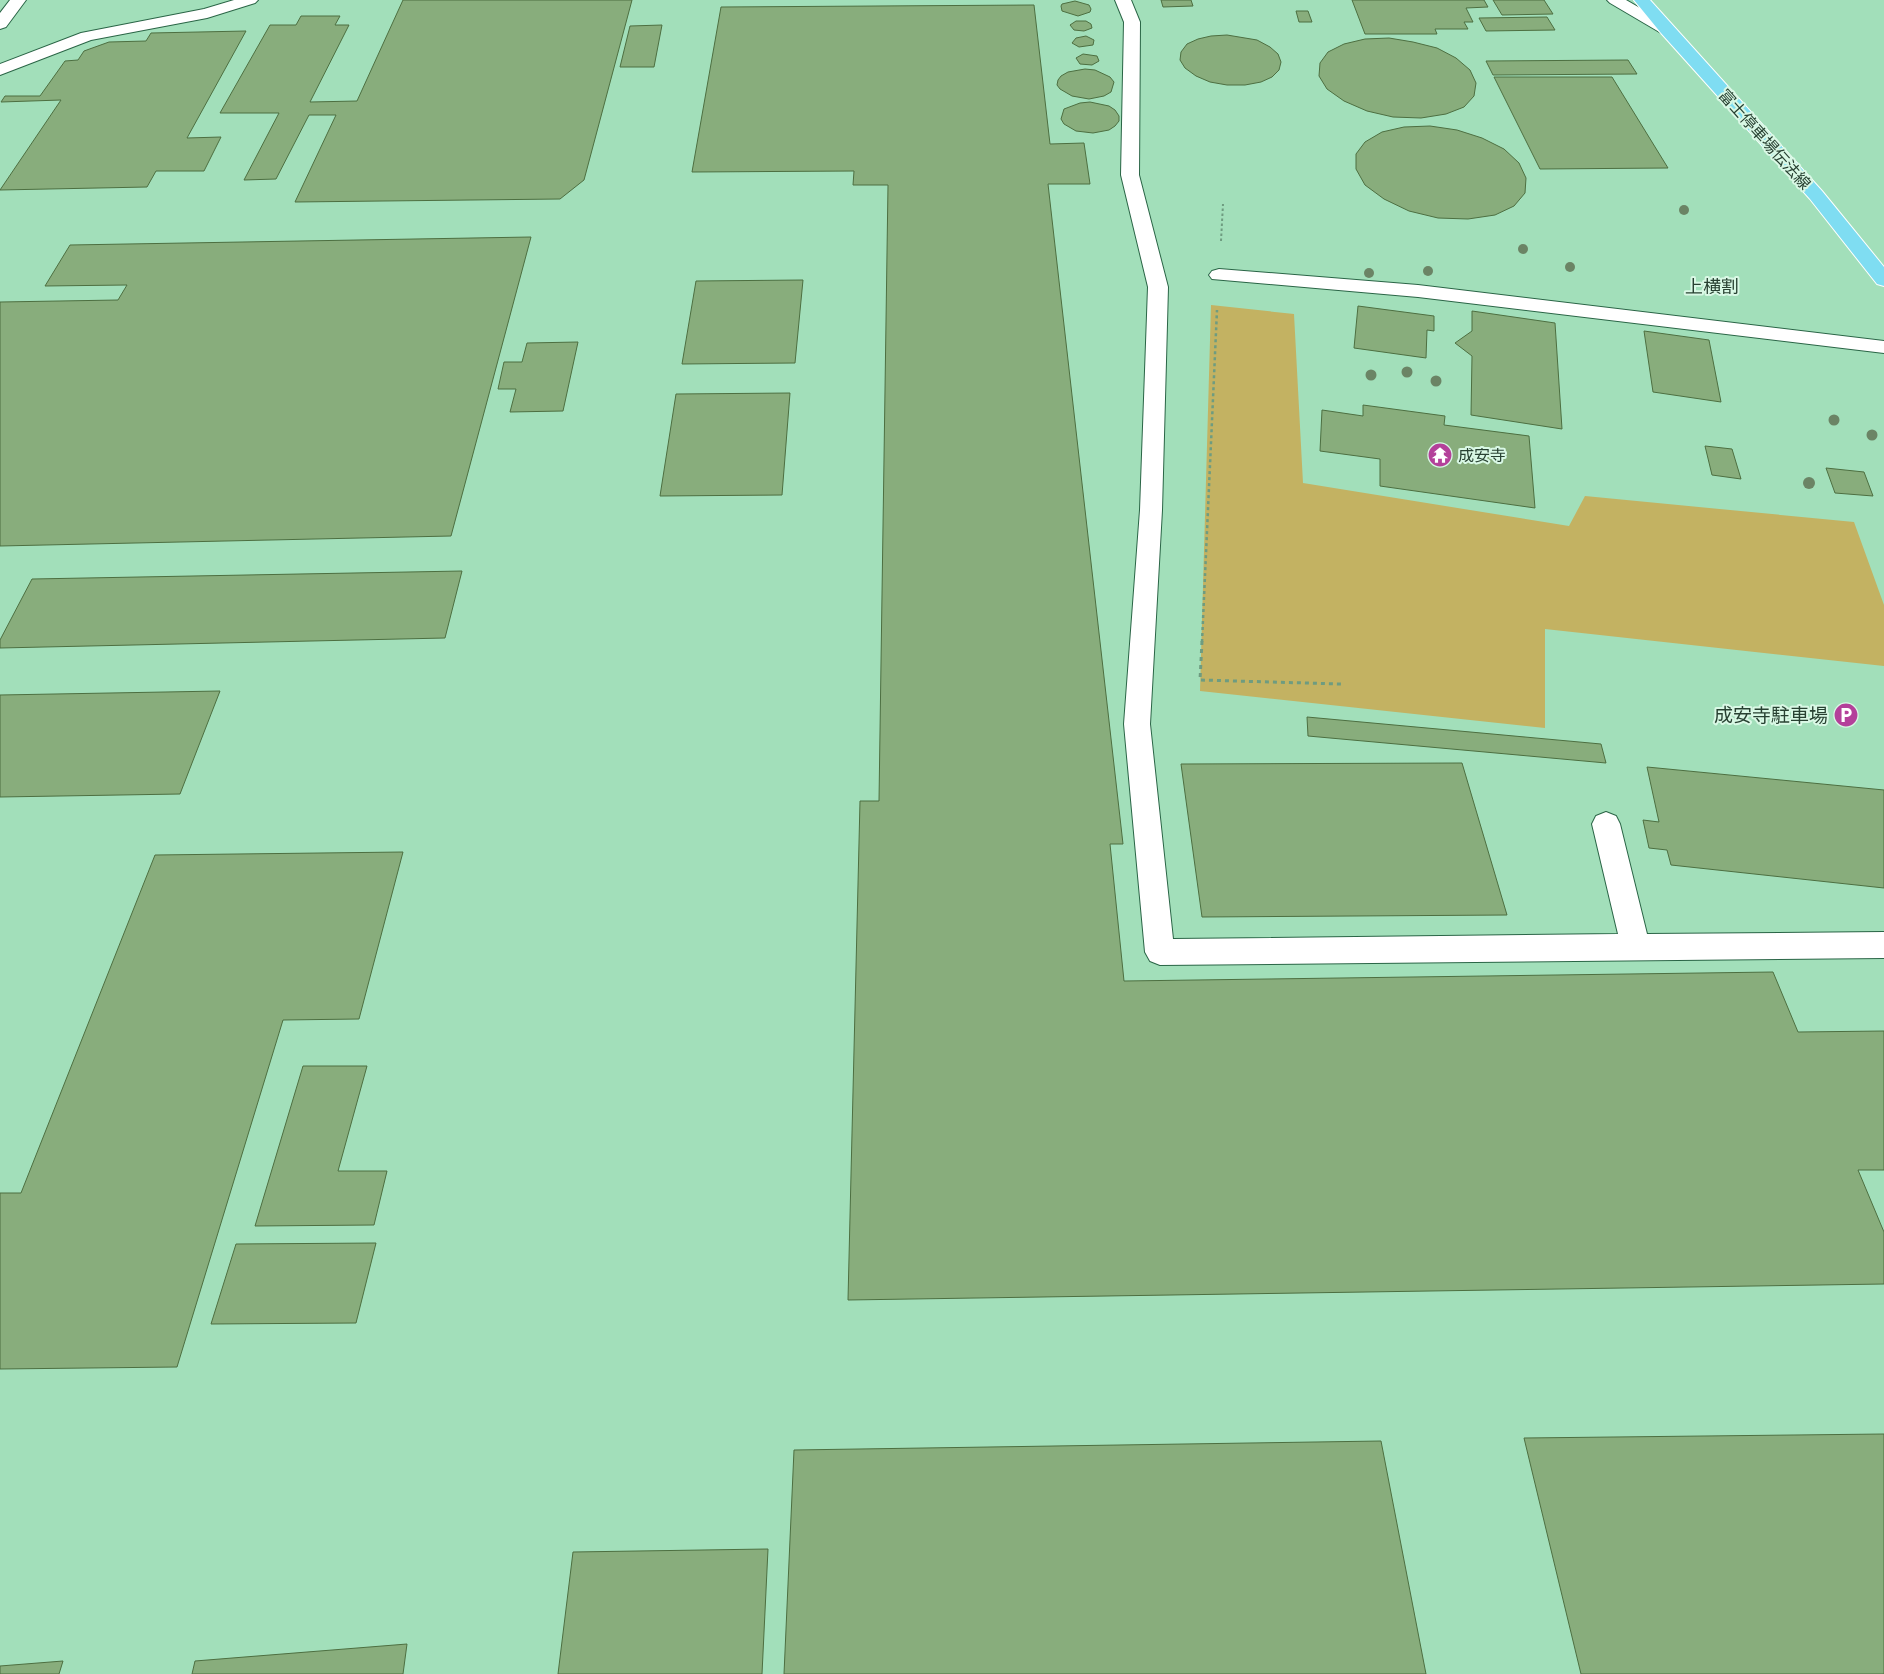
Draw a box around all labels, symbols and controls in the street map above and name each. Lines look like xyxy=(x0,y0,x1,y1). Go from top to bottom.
street label: 富士停車場伝法線 xyxy=(1715,85,1815,193)
district label: 上横割 xyxy=(1685,275,1739,298)
temple icon: 成安寺 xyxy=(1427,442,1453,468)
place label: 成安寺 xyxy=(1458,445,1506,465)
parking icon: 成安寺駐車場 xyxy=(1833,702,1859,728)
place label: 成安寺駐車場 xyxy=(1714,703,1828,727)

